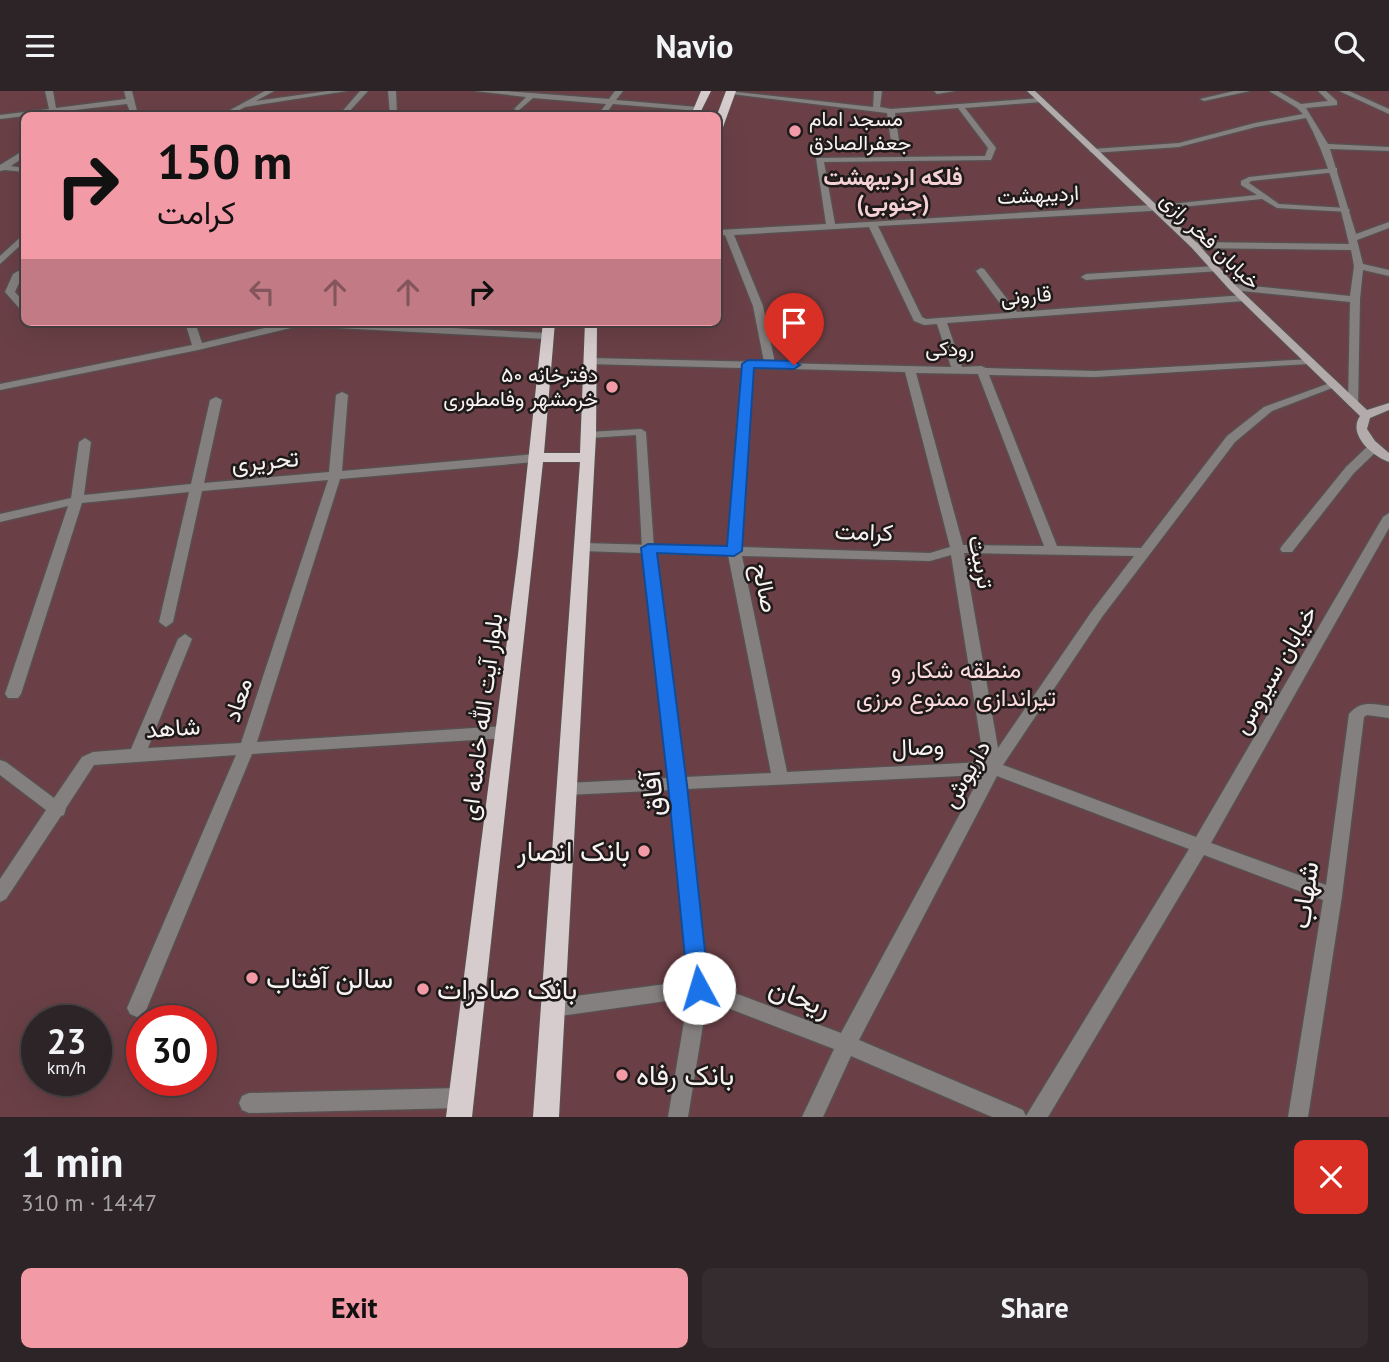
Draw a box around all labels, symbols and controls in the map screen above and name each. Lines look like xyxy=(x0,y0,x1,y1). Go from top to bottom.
text: Navio xyxy=(656,25,733,67)
icon: menu xyxy=(21,27,59,65)
icon: search xyxy=(1330,27,1368,65)
place label: مسجد امام جعفرالصادق xyxy=(809,105,911,156)
marker: مسجد امام جعفرالصادق xyxy=(787,123,803,139)
text: 150 m xyxy=(157,129,292,193)
icon: right xyxy=(42,140,133,231)
district label: فلکه اردیبهشت (جنوبی) xyxy=(823,162,963,218)
street label: اردیبهشت xyxy=(996,179,1080,210)
street label: خیابان فخر رازی xyxy=(1155,186,1266,295)
text: کرامت xyxy=(157,191,236,233)
icon: left xyxy=(243,273,281,311)
icon: ahead xyxy=(316,273,354,311)
icon: ahead xyxy=(389,273,427,311)
icon: right xyxy=(462,273,500,311)
street label: قارونی xyxy=(999,280,1052,311)
pin xyxy=(764,293,824,365)
icon: arrive xyxy=(775,304,813,342)
street label: رودکی xyxy=(925,334,975,363)
place label: دفترخانه ۵۰ خرمشهر وفامطوری xyxy=(443,361,598,412)
marker: دفترخانه ۵۰ خرمشهر وفامطوری xyxy=(604,379,620,395)
street label: تحریری xyxy=(230,442,300,479)
street label: کرامت xyxy=(834,515,894,548)
street label: تربیت xyxy=(961,532,1002,591)
street label: صالح xyxy=(743,560,786,616)
street label: خیابان سیروس xyxy=(1225,600,1324,740)
street label: بلوار آیت الله خامنه ای xyxy=(453,612,510,822)
park label: منطقه شکار و تیراندازی ممنوع مرزی xyxy=(856,654,1056,714)
street label: معاد xyxy=(216,674,259,726)
street label: شاهد xyxy=(145,710,201,745)
street label: وصال xyxy=(891,730,945,763)
street label: داریوش xyxy=(934,734,997,813)
street label: آفاق xyxy=(630,767,672,819)
place label: بانک انصار xyxy=(516,832,630,869)
marker: بانک انصار xyxy=(636,843,652,859)
street label: شهاب xyxy=(1280,859,1327,931)
position arrow xyxy=(662,951,736,1025)
place label: سالن آفتاب xyxy=(266,959,393,996)
street label: ریحان xyxy=(764,968,837,1025)
marker: سالن آفتاب xyxy=(244,970,260,986)
place label: بانک صادرات xyxy=(437,970,577,1007)
marker: بانک صادرات xyxy=(415,981,431,997)
speed limit sign: 30 xyxy=(126,1005,217,1096)
text: 23 xyxy=(47,1018,86,1064)
text: km/h xyxy=(47,1056,86,1079)
place label: بانک رفاه xyxy=(636,1056,734,1093)
marker: بانک رفاه xyxy=(614,1067,630,1083)
text: 1 min xyxy=(21,1134,123,1189)
button: close xyxy=(1294,1140,1368,1214)
text: 310 m · 14:47 xyxy=(21,1188,157,1217)
button: Exit xyxy=(21,1268,688,1348)
button: Share xyxy=(702,1268,1368,1348)

